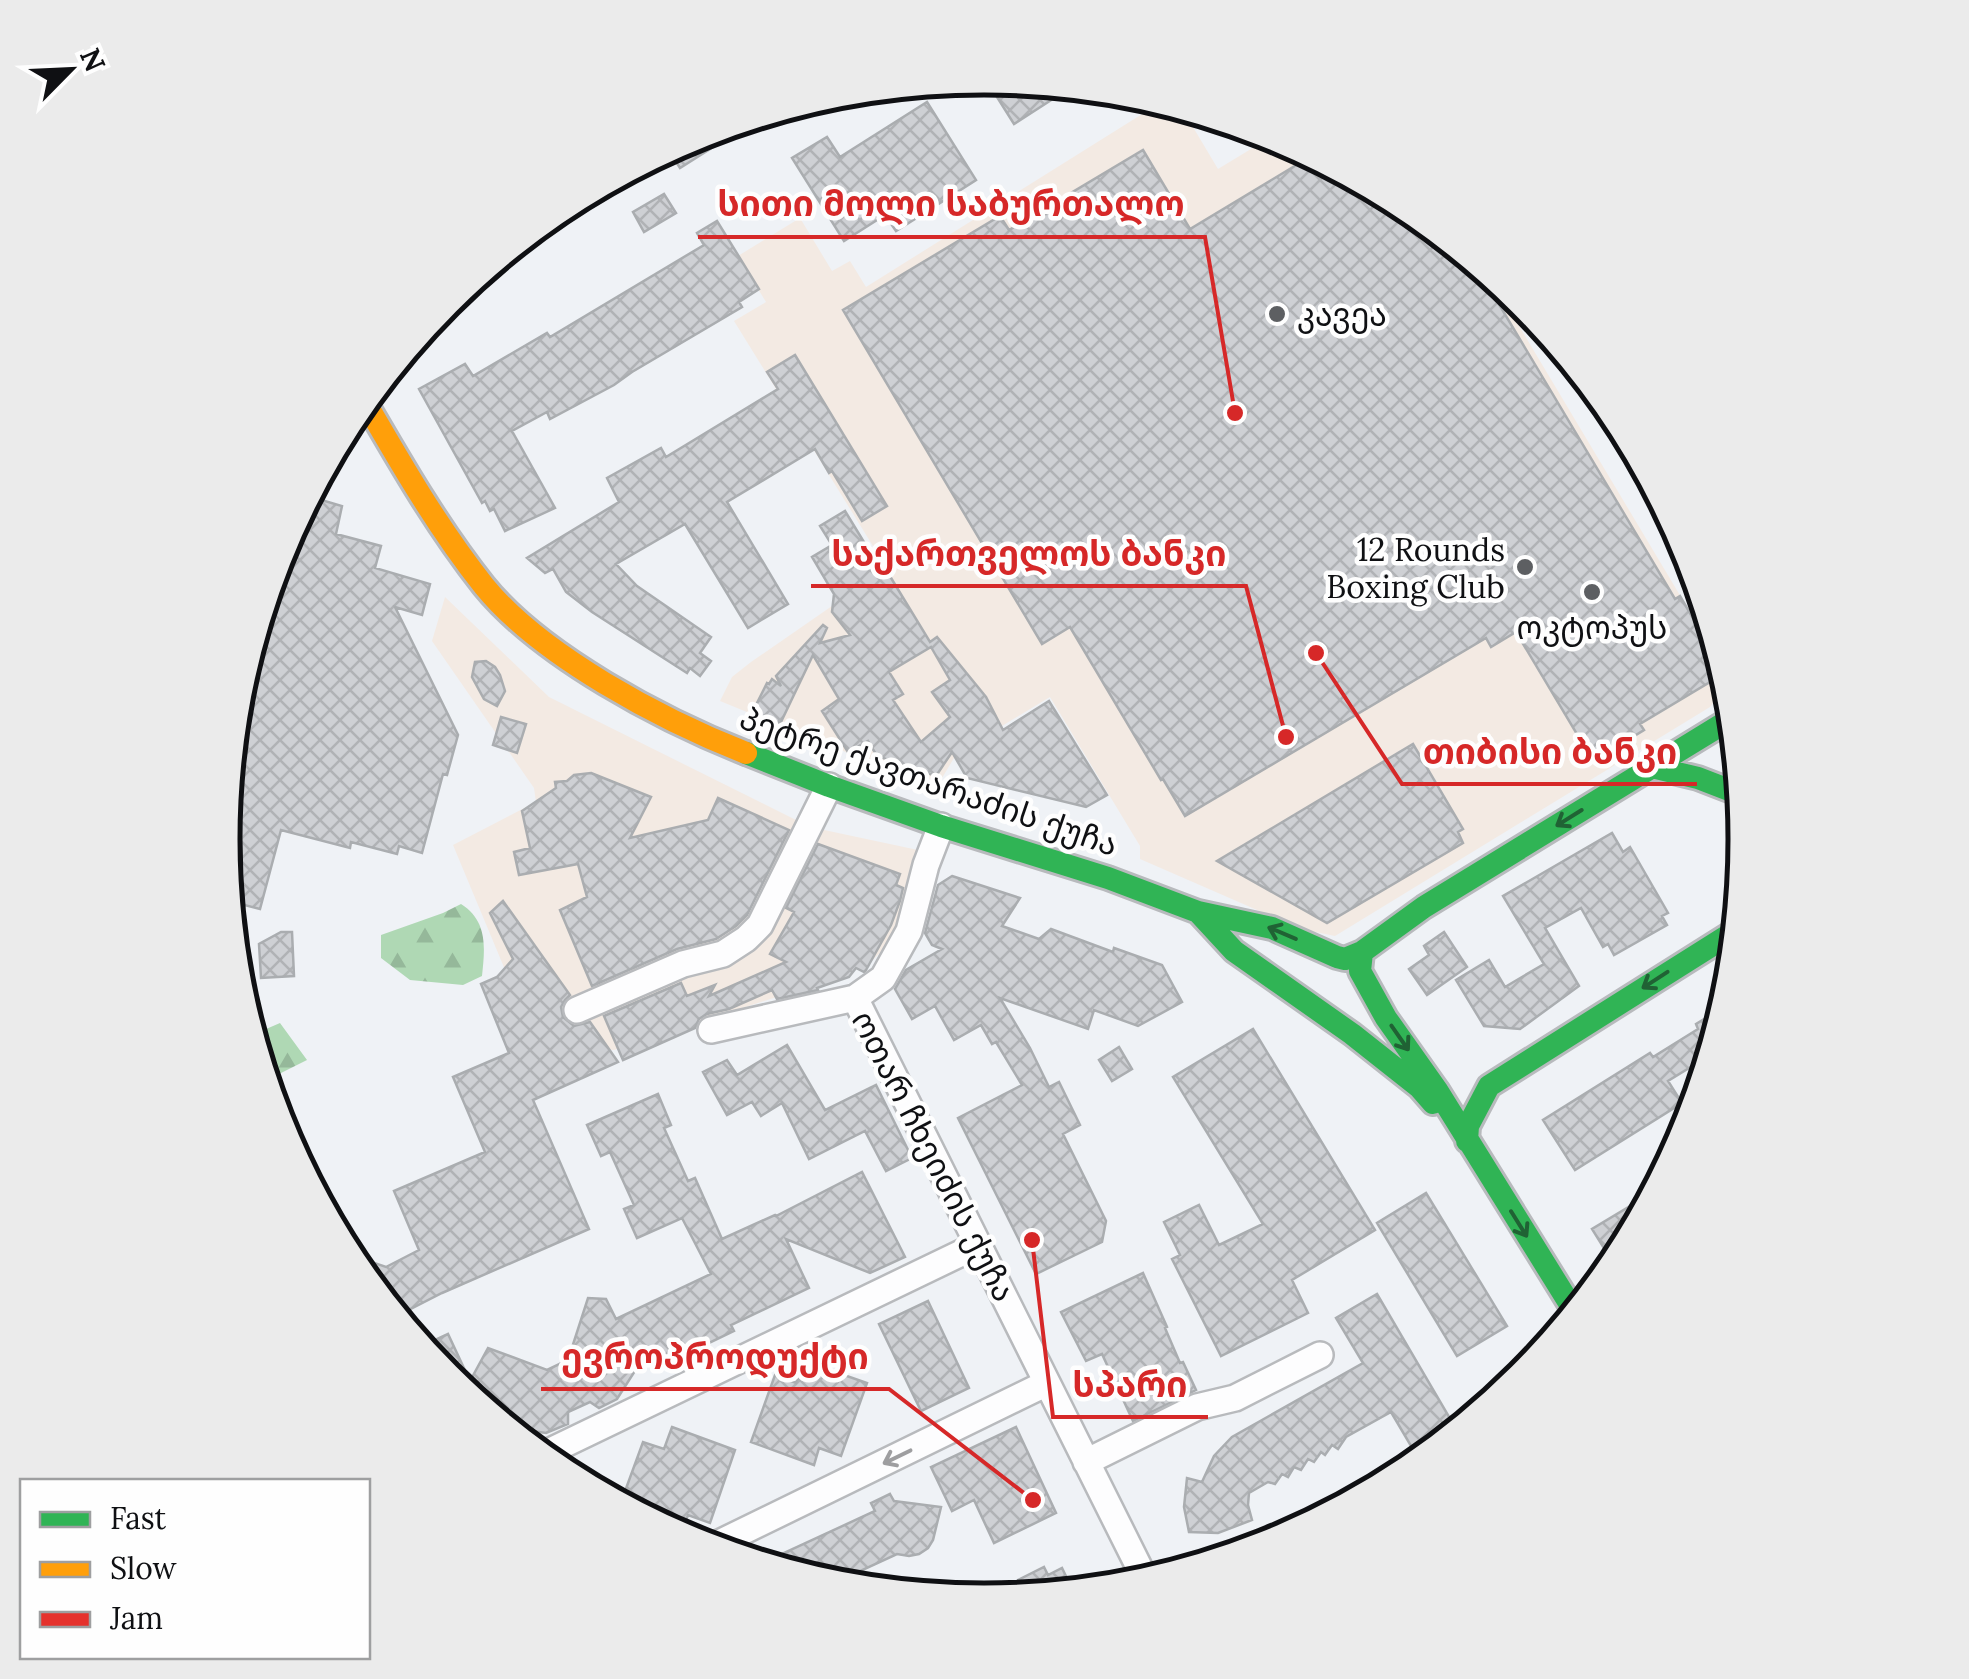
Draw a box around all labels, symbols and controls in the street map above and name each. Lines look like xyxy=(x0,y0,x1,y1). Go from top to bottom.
north arrow xyxy=(20,20,120,120)
text: N xyxy=(72,43,114,77)
callout: სითი მოლი საბურთალო xyxy=(698,172,1205,237)
text: სითი მოლი საბურთალო xyxy=(718,181,1184,226)
place label: კავეა xyxy=(1297,294,1387,335)
marker: კავეა xyxy=(1266,303,1288,325)
callout: საქართველოს ბანკი xyxy=(811,521,1246,586)
place label: 12 Rounds Boxing Club xyxy=(1326,529,1505,607)
text: საქართველოს ბანკი xyxy=(832,531,1226,576)
marker: 12 Rounds Boxing Club xyxy=(1514,556,1536,578)
marker: ოკტოპუს xyxy=(1581,581,1603,603)
place label: ოკტოპუს xyxy=(1517,607,1667,648)
street label: პეტრე ქავთარაძის ქუჩა xyxy=(735,697,1123,865)
callout: თიბისი ბანკი xyxy=(1402,719,1697,784)
text: თიბისი ბანკი xyxy=(1423,729,1677,774)
one-way arrow xyxy=(1555,807,1584,828)
one-way arrow xyxy=(1267,923,1298,941)
one-way arrow xyxy=(1641,970,1670,991)
street label: ოთარ ჩხეიძის ქუჩა xyxy=(843,1004,1025,1308)
one-way arrow xyxy=(1389,1023,1410,1051)
one-way arrow xyxy=(1509,1209,1529,1237)
callout: ევროპროდუქტი xyxy=(541,1324,889,1389)
text: ევროპროდუქტი xyxy=(561,1334,869,1379)
callout: სპარი xyxy=(1053,1352,1208,1417)
text: სპარი xyxy=(1073,1362,1187,1407)
one-way arrow xyxy=(882,1448,912,1467)
legend xyxy=(20,1479,370,1659)
text: Fast xyxy=(110,1499,167,1537)
text: Slow xyxy=(110,1549,176,1587)
text: Jam xyxy=(109,1599,163,1637)

